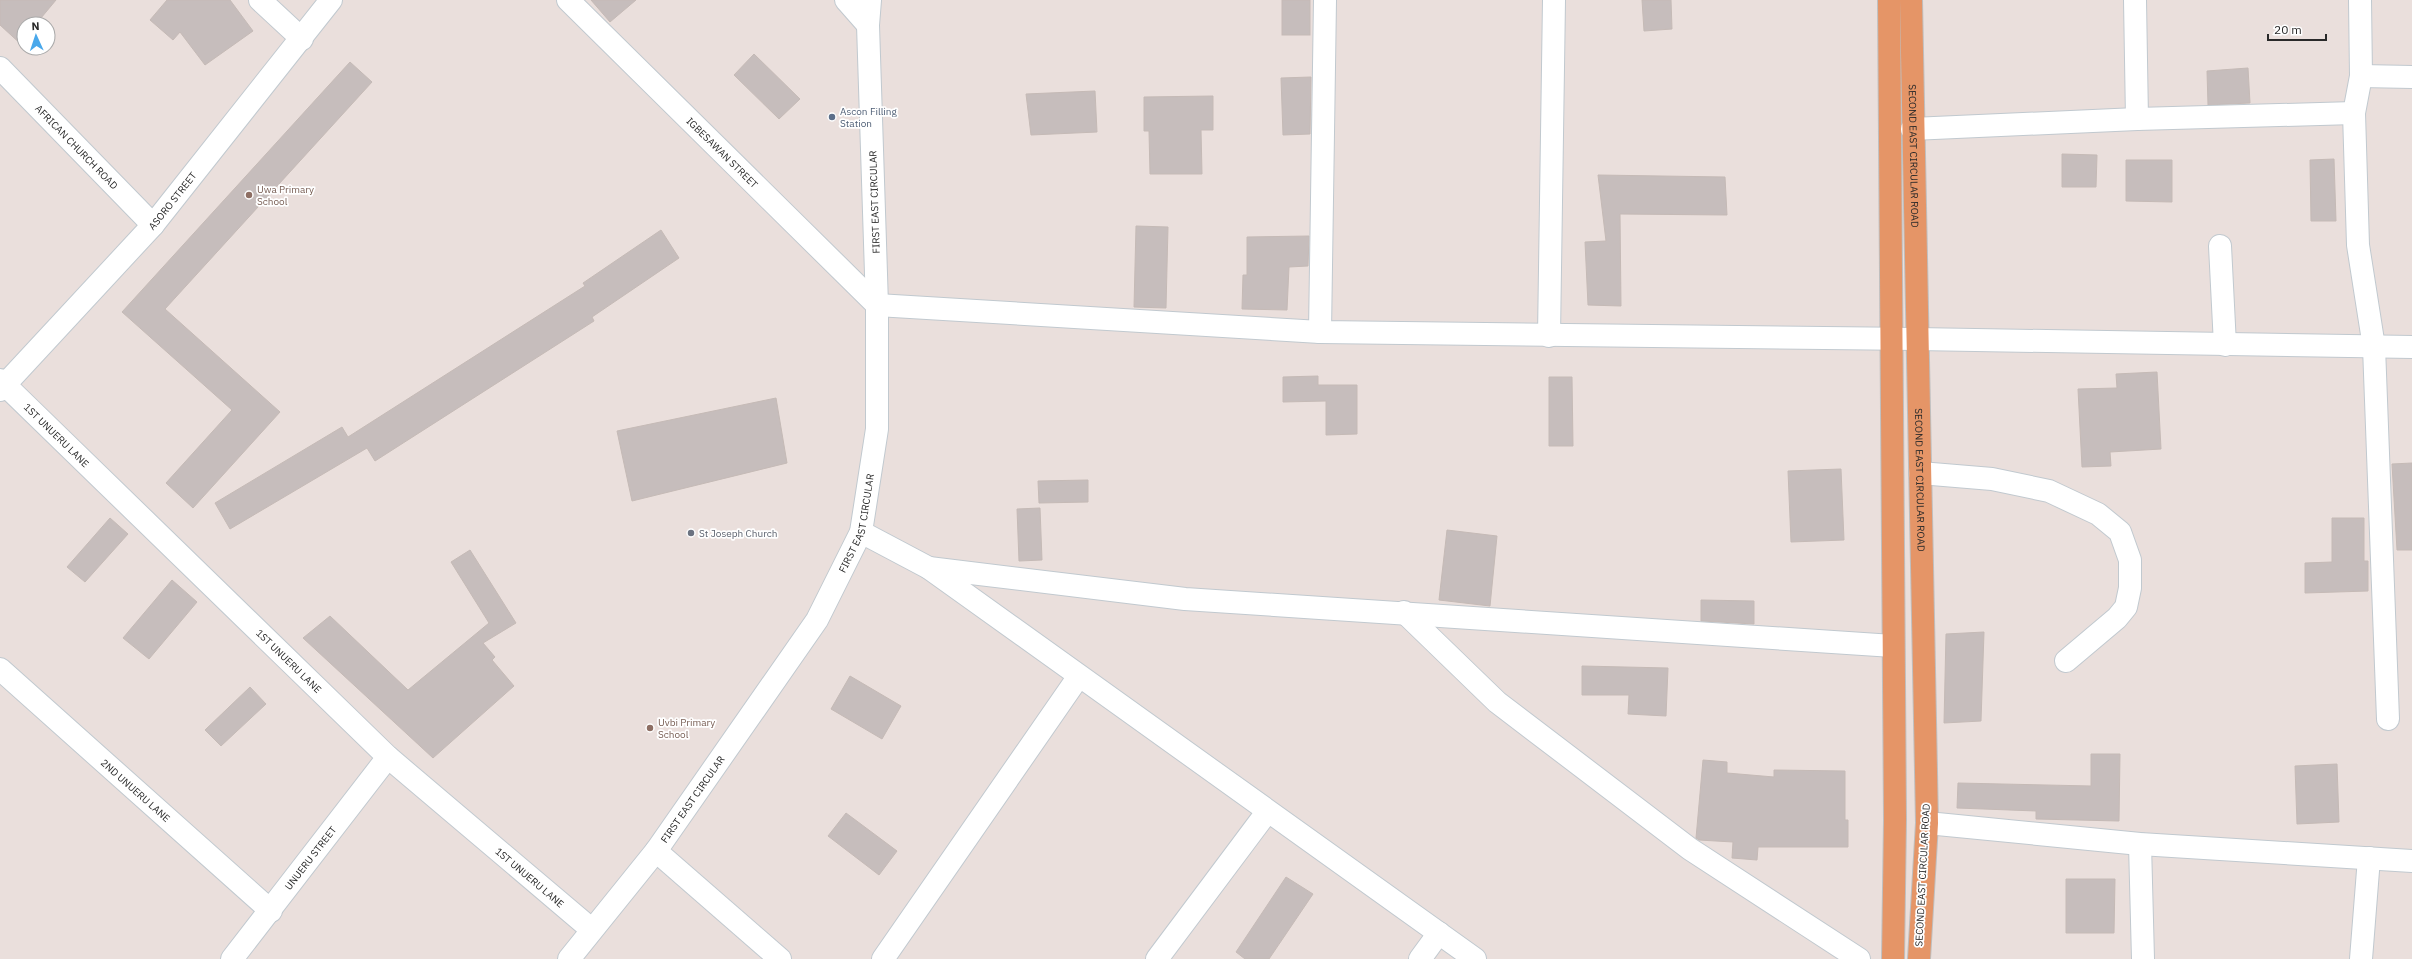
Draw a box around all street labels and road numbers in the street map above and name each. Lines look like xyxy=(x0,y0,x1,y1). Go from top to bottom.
street label: SECOND EAST CIRCULAR ROAD xyxy=(1906,84,1921,228)
street label: AFRICAN CHURCH ROAD xyxy=(32,102,121,192)
street label: IGBESAWAN STREET xyxy=(684,115,761,191)
street label: FIRST EAST CIRCULAR xyxy=(866,150,883,254)
street label: ASORO STREET xyxy=(146,169,200,233)
street label: 1ST UNUERU LANE xyxy=(21,401,92,470)
street label: SECOND EAST CIRCULAR ROAD xyxy=(1912,408,1928,552)
street label: FIRST EAST CIRCULAR xyxy=(836,473,877,575)
street label: 1ST UNUERU LANE xyxy=(253,626,324,696)
street label: FIRST EAST CIRCULAR xyxy=(658,753,728,845)
street label: 2ND UNUERU LANE xyxy=(98,756,173,825)
street label: SECOND EAST CIRCULAR ROAD xyxy=(1912,803,1933,947)
street label: UNUERU STREET xyxy=(282,823,340,893)
street label: 1ST UNUERU LANE xyxy=(492,845,567,911)

